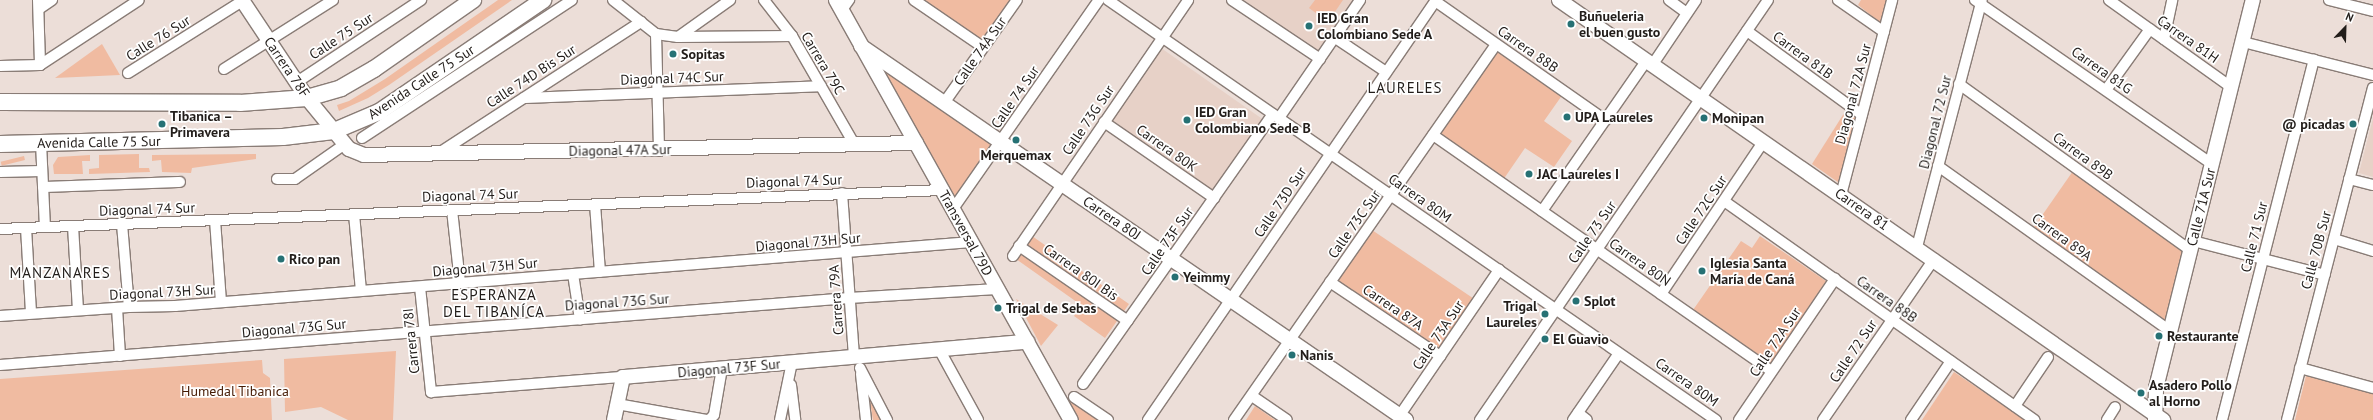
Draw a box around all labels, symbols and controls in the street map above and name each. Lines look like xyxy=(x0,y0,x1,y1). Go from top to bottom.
place label: Buñueleria el buen gusto xyxy=(1579,8,1660,40)
north arrow xyxy=(2325,8,2365,48)
street label: Calle 75 Sur xyxy=(306,9,376,63)
text: N xyxy=(2344,9,2356,25)
place label: IED Gran Colombiano Sede A xyxy=(1317,10,1433,42)
street label: Calle 76 Sur xyxy=(123,12,193,64)
street label: Carrera 81H xyxy=(2154,12,2222,66)
street label: Calle 74A Sur xyxy=(950,13,1010,89)
marker: Buñueleria el buen gusto xyxy=(1566,19,1576,29)
marker: IED Gran Colombiano Sede A xyxy=(1304,21,1314,31)
street label: Carrera 88B xyxy=(1494,22,1562,76)
street label: Carrera 81B xyxy=(1770,28,1836,82)
street label: Carrera 79C xyxy=(798,29,848,97)
street label: Carrera 78F xyxy=(261,34,313,100)
street label: Avenida Calle 75 Sur xyxy=(365,41,477,123)
street label: Calle 74D Bis Sur xyxy=(483,41,579,111)
street label: Diagonal 72A Sur xyxy=(1831,41,1875,147)
street label: Carrera 81G xyxy=(2068,43,2136,97)
place label: Sopitas xyxy=(681,46,725,62)
marker: Sopitas xyxy=(668,49,678,59)
street label: Calle 74 Sur xyxy=(987,63,1043,131)
street label: Diagonal 74C Sur xyxy=(620,68,724,88)
street label: Diagonal 72 Sur xyxy=(1915,73,1955,171)
district label: LAURELES xyxy=(1367,79,1443,97)
street label: Calle 73G Sur xyxy=(1058,82,1118,158)
place label: IED Gran Colombiano Sede B xyxy=(1195,104,1311,136)
place label: Tibanica – Primavera xyxy=(170,108,233,140)
place label: UPA Laureles xyxy=(1575,109,1654,125)
place label: Monipan xyxy=(1712,110,1764,126)
marker: UPA Laureles xyxy=(1562,112,1572,122)
marker: Monipan xyxy=(1699,113,1709,123)
marker: IED Gran Colombiano Sede B xyxy=(1182,115,1192,125)
place label: @ picadas xyxy=(2282,116,2345,132)
marker: Tibanica – Primavera xyxy=(157,119,167,129)
marker: @ picadas xyxy=(2348,119,2358,129)
street label: Carrera 80K xyxy=(1133,121,1201,175)
street label: Carrera 89B xyxy=(2050,129,2116,183)
street label: Avenida Calle 75 Sur xyxy=(37,133,161,151)
marker: Merquemax xyxy=(1011,135,1021,145)
street label: Diagonal 47A Sur xyxy=(568,141,672,159)
place label: Merquemax xyxy=(981,147,1051,163)
street label: Calle 73D Sur xyxy=(1250,163,1310,241)
place label: JAC Laureles I xyxy=(1537,166,1619,182)
street label: Calle 71A Sur xyxy=(2183,166,2219,248)
marker: JAC Laureles I xyxy=(1524,169,1534,179)
street label: Carrera 80M xyxy=(1385,170,1455,226)
street label: Diagonal 74 Sur xyxy=(746,171,842,191)
street label: Calle 72C Sur xyxy=(1672,172,1730,248)
street label: Carrera 81 xyxy=(1832,184,1892,234)
street label: Diagonal 74 Sur xyxy=(422,185,518,205)
street label: Calle 73C Sur xyxy=(1324,186,1384,262)
street label: Transversal 79D xyxy=(936,187,996,279)
street label: Carrera 80J xyxy=(1080,193,1144,243)
street label: Calle 73 Sur xyxy=(1564,198,1620,266)
street label: Diagonal 74 Sur xyxy=(99,199,195,219)
street label: Calle 71 Sur xyxy=(2237,200,2271,274)
street label: Calle 73F Sur xyxy=(1137,204,1197,278)
street label: Calle 70B Sur xyxy=(2297,209,2335,291)
street label: Carrera 89A xyxy=(2029,210,2095,264)
street label: Diagonal 73H Sur xyxy=(755,229,861,255)
street label: Carrera 80N xyxy=(1606,235,1674,289)
street label: Carrera 80I Bis xyxy=(1040,240,1122,304)
place label: Rico pan xyxy=(289,251,340,267)
marker: Rico pan xyxy=(276,254,286,264)
street label: Diagonal 73H Sur xyxy=(432,254,538,280)
place label: Iglesia Santa María de Caná xyxy=(1710,255,1795,288)
district label: MANZANARES xyxy=(9,264,111,282)
street label: Carrera 79A xyxy=(825,264,847,336)
marker: Iglesia Santa María de Caná xyxy=(1697,266,1707,276)
place label: Yeimmy xyxy=(1183,269,1230,285)
marker: Yeimmy xyxy=(1170,272,1180,282)
street label: Carrera 88B xyxy=(1853,272,1921,326)
street label: Diagonal 73H Sur xyxy=(109,281,215,303)
street label: Carrera 87A xyxy=(1360,281,1426,333)
district label: ESPERANZA DEL TIBANÍCA xyxy=(442,285,546,320)
street label: Diagonal 73G Sur xyxy=(564,290,670,314)
place label: Splot xyxy=(1584,293,1615,309)
marker: Splot xyxy=(1571,296,1581,306)
street label: Calle 73A Sur xyxy=(1408,297,1468,373)
place label: Trigal Laureles xyxy=(1486,298,1537,330)
place label: Trigal de Sebas xyxy=(1006,300,1096,316)
marker: Trigal de Sebas xyxy=(993,303,1003,313)
street label: Calle 72A Sur xyxy=(1745,304,1805,380)
street label: Carrera 78I xyxy=(399,307,423,375)
marker: Trigal Laureles xyxy=(1540,309,1550,319)
street label: Diagonal 73G Sur xyxy=(241,315,347,341)
street label: Calle 72 Sur xyxy=(1826,316,1880,386)
place label: Restaurante xyxy=(2167,328,2239,344)
place label: El Guavio xyxy=(1553,331,1609,347)
marker: Restaurante xyxy=(2154,331,2164,341)
marker: El Guavio xyxy=(1540,334,1550,344)
place label: Nanis xyxy=(1300,347,1333,363)
marker: Nanis xyxy=(1287,350,1297,360)
street label: Carrera 80M xyxy=(1652,354,1722,410)
street label: Diagonal 73F Sur xyxy=(677,355,781,381)
place label: Asadero Pollo al Horno xyxy=(2149,377,2232,410)
park label: Humedal Tibanica xyxy=(181,383,289,399)
marker: Asadero Pollo al Horno xyxy=(2136,388,2146,398)

